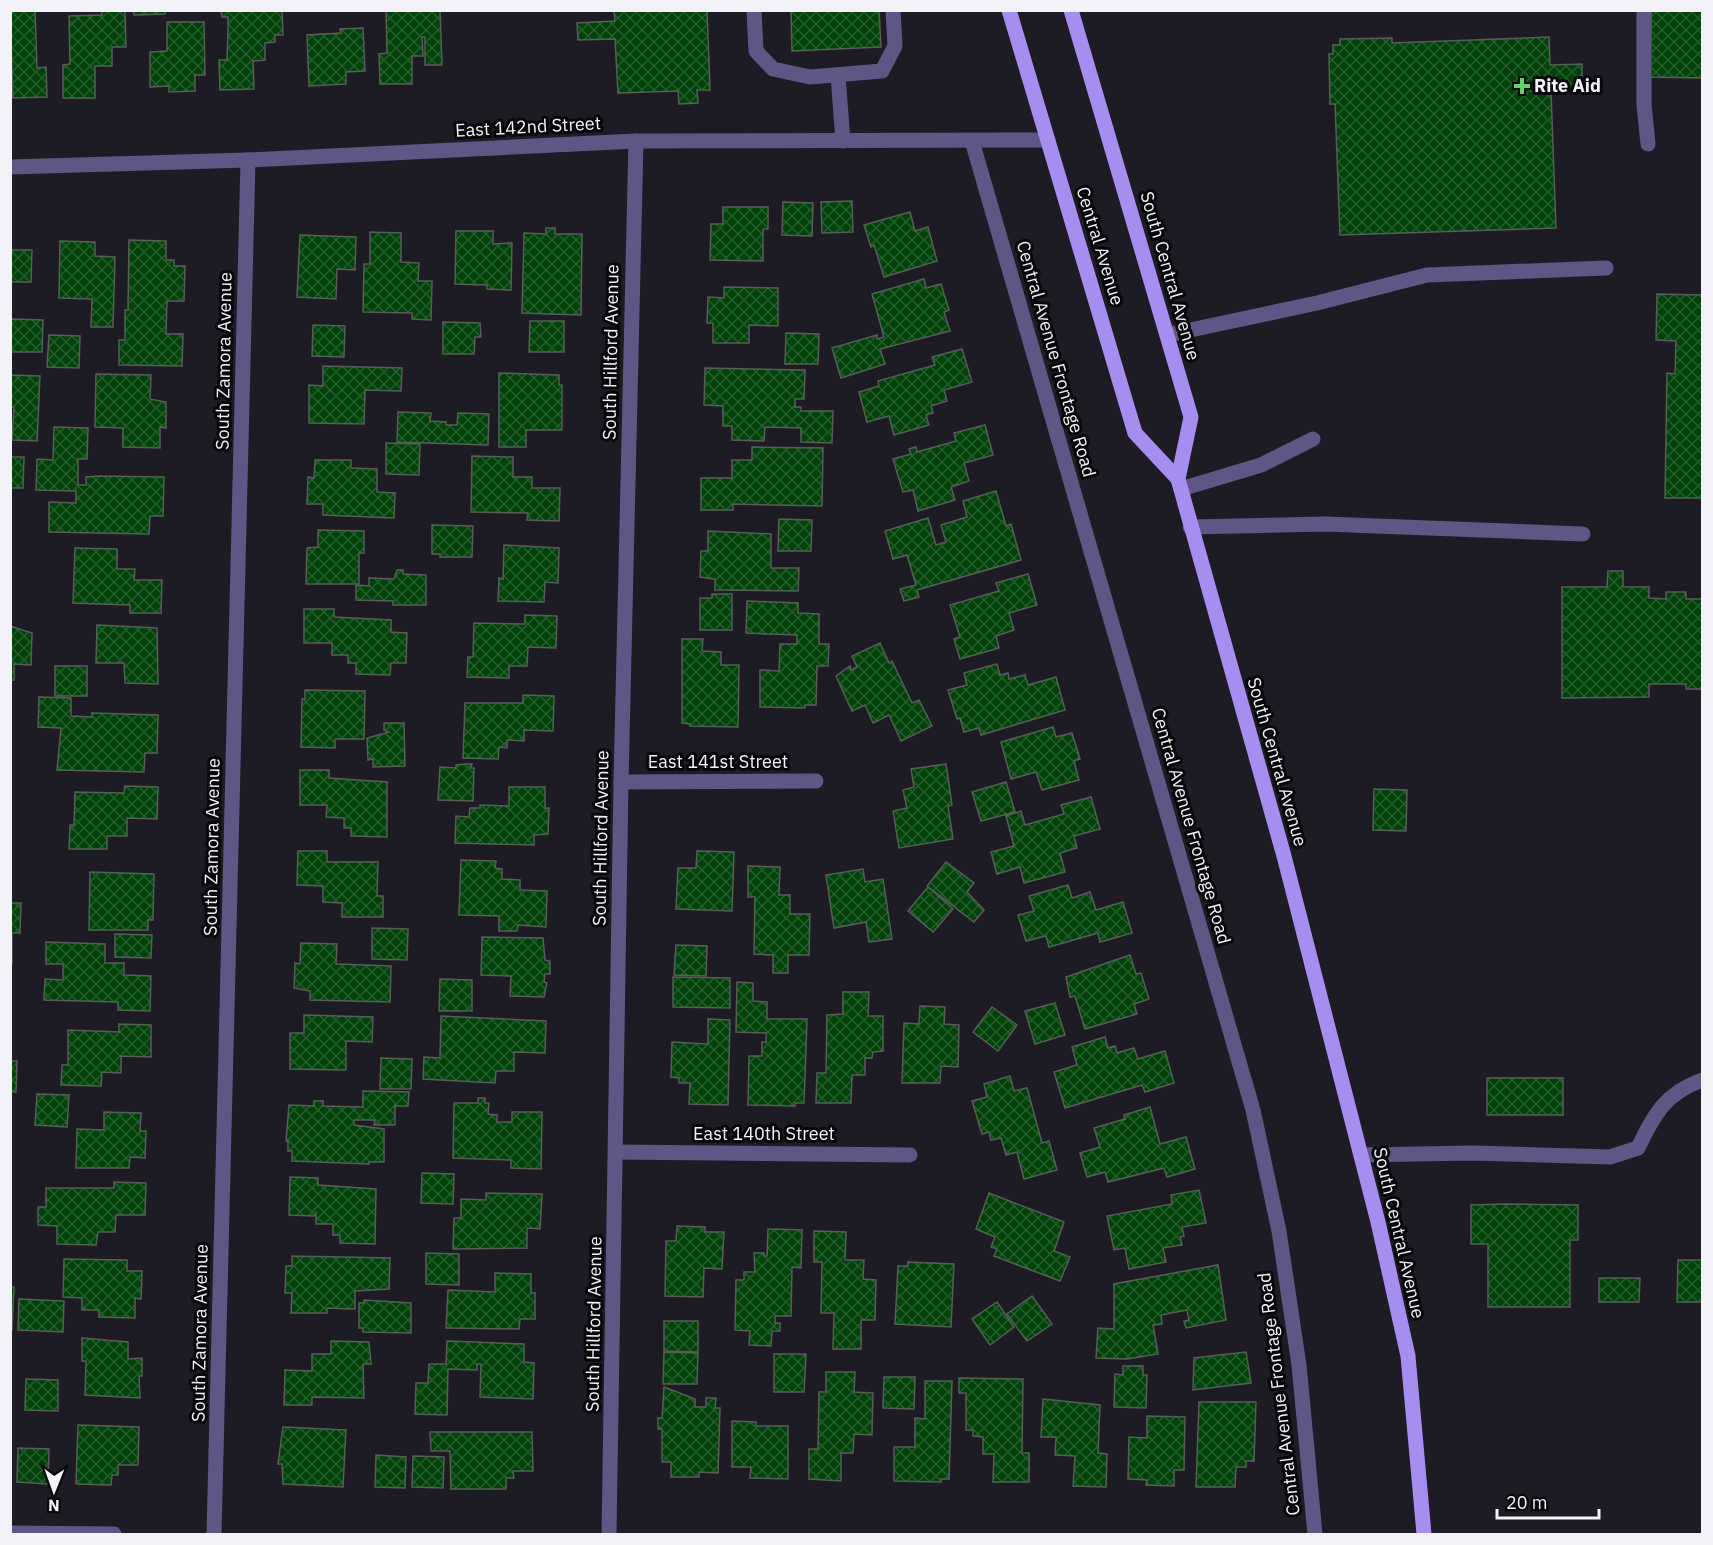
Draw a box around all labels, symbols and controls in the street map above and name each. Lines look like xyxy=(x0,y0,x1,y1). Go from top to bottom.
place label: Rite Aid xyxy=(1534,74,1601,97)
marker: Rite Aid xyxy=(1515,79,1529,93)
street label: East 142nd Street xyxy=(454,111,601,142)
street label: Central Avenue xyxy=(1071,184,1129,308)
street label: South Central Avenue xyxy=(1135,189,1206,363)
street label: Central Avenue Frontage Road xyxy=(1012,238,1101,480)
street label: South Hillford Avenue xyxy=(597,264,624,440)
street label: South Zamora Avenue xyxy=(210,272,237,450)
street label: South Central Avenue xyxy=(1242,675,1313,849)
street label: Central Avenue Frontage Road xyxy=(1147,705,1236,947)
street label: South Hillford Avenue xyxy=(587,750,614,926)
street label: East 141st Street xyxy=(648,750,788,773)
street label: South Zamora Avenue xyxy=(198,758,225,936)
street label: East 140th Street xyxy=(693,1122,835,1145)
street label: South Central Avenue xyxy=(1369,1145,1430,1321)
street label: South Hillford Avenue xyxy=(580,1236,607,1412)
street label: South Zamora Avenue xyxy=(186,1244,213,1422)
street label: Central Avenue Frontage Road xyxy=(1252,1271,1305,1517)
north arrow xyxy=(24,1461,84,1521)
scale bar xyxy=(1497,1482,1599,1520)
text: 20 m xyxy=(1506,1491,1548,1514)
text: N xyxy=(48,1496,60,1516)

